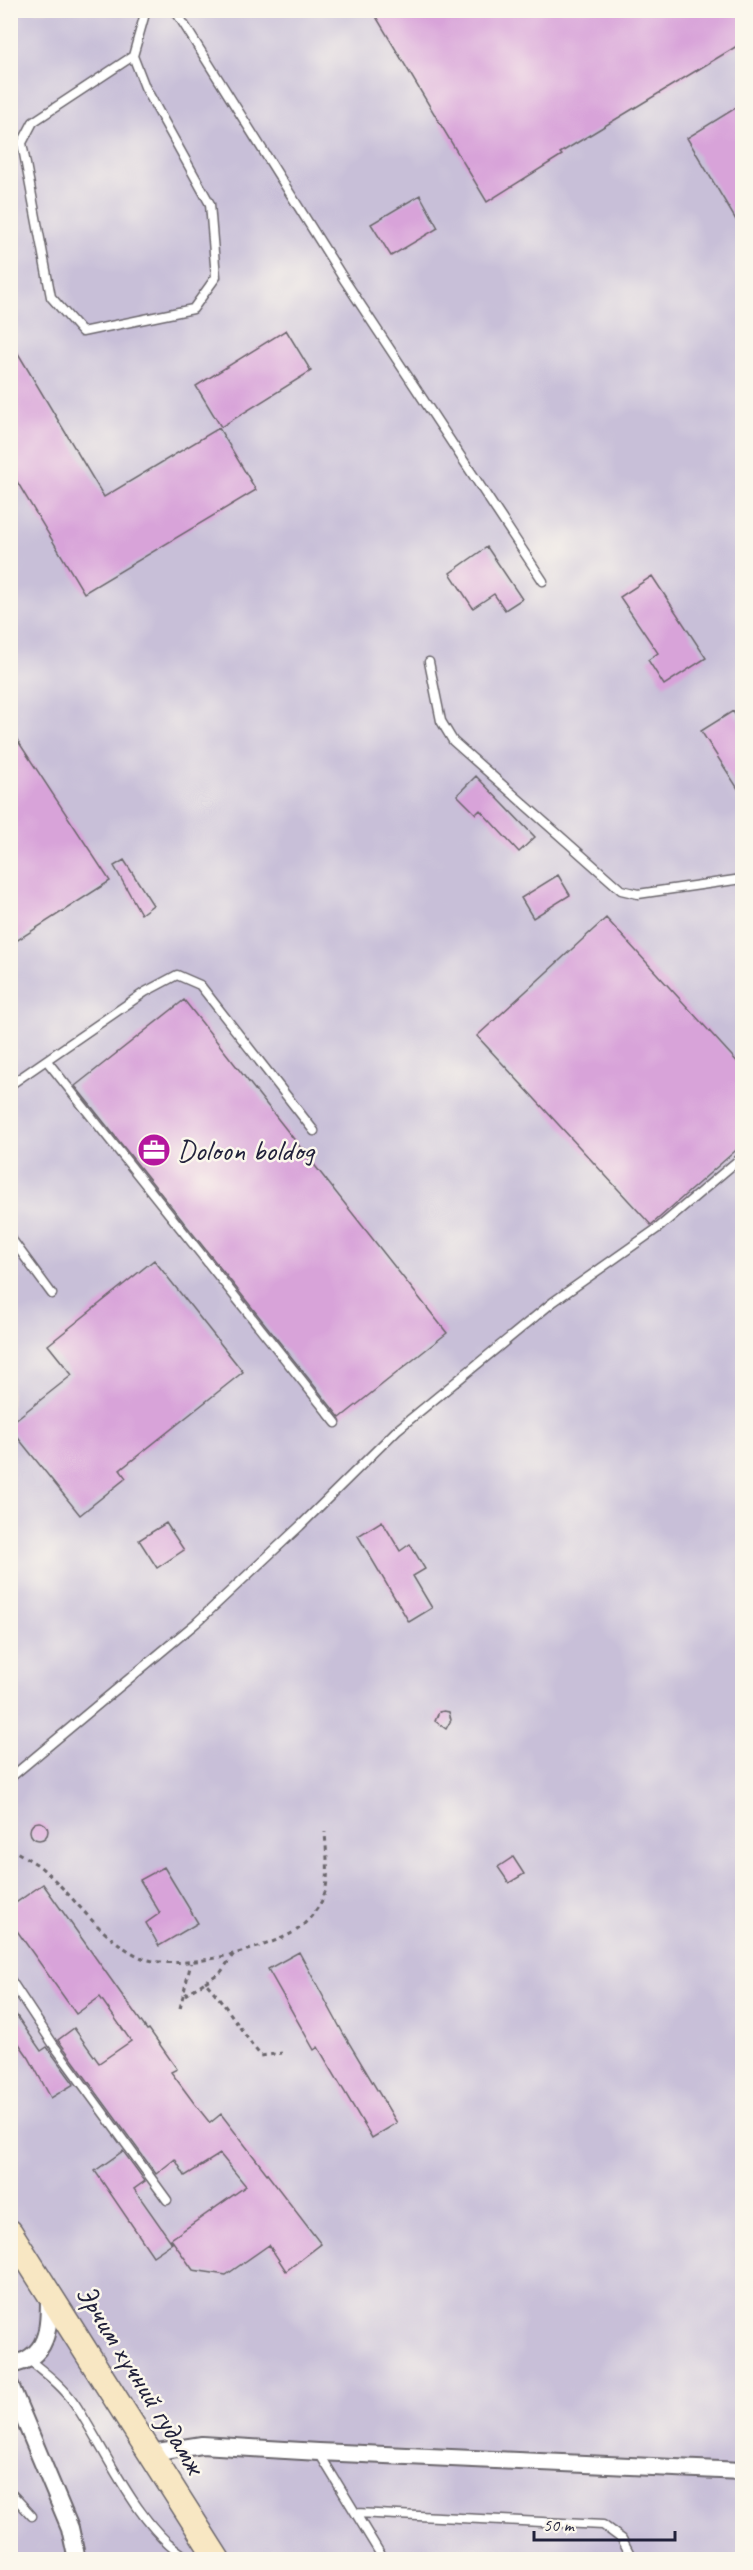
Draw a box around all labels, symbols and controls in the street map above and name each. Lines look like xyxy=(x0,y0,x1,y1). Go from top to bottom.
place label: Doloon boldog xyxy=(177,1131,316,1169)
office icon: Doloon boldog xyxy=(136,1132,172,1168)
street label: Эрчим хүчний гудамж xyxy=(67,2277,216,2484)
scale bar xyxy=(534,2504,675,2542)
text: 50 m xyxy=(543,2514,576,2536)

